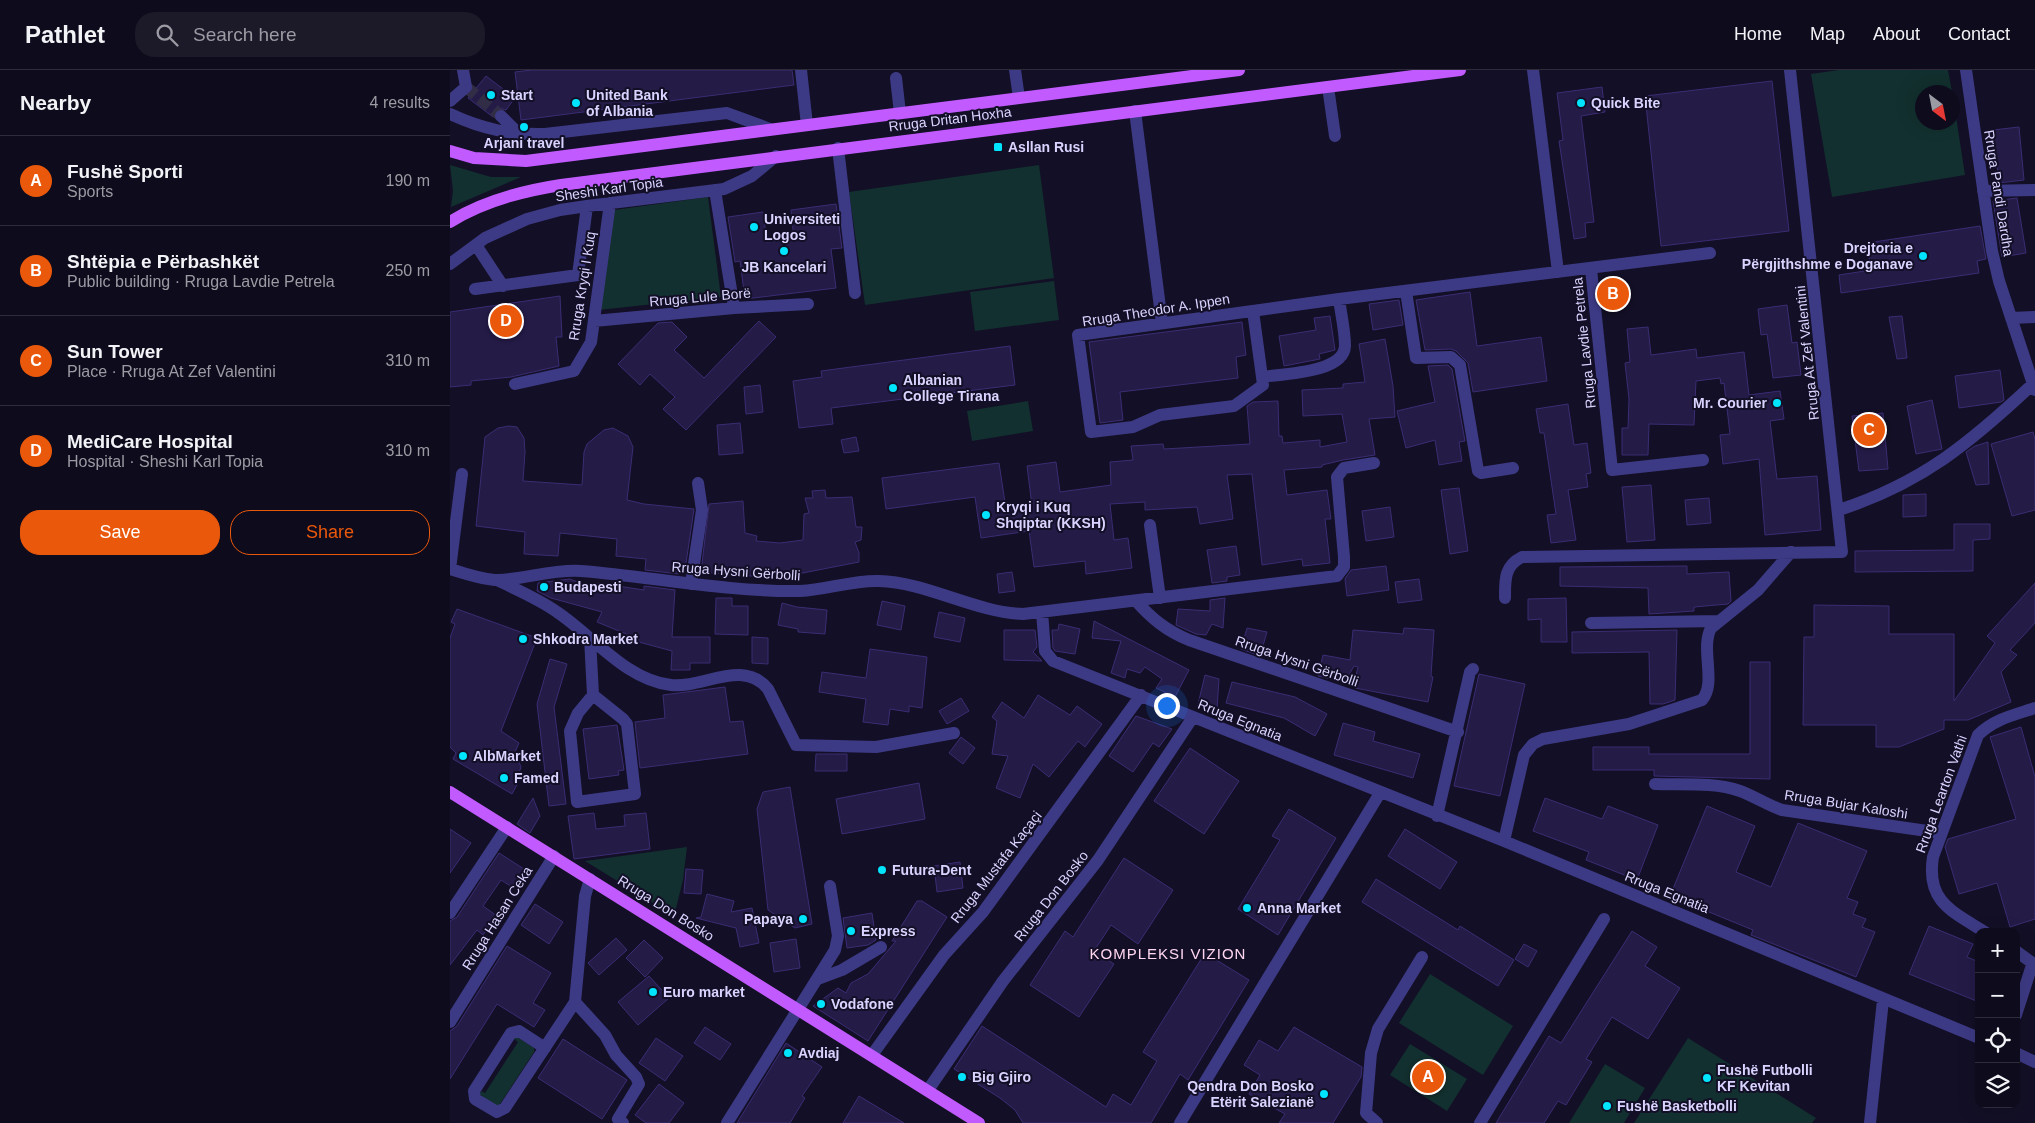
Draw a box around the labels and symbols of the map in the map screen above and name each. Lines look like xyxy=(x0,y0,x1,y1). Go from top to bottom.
north arrow xyxy=(1915,85,1960,130)
place label: Start xyxy=(501,87,533,103)
place label: United Bank of Albania xyxy=(586,87,668,119)
marker: Start xyxy=(485,89,497,101)
place label: Quick Bite xyxy=(1591,95,1660,111)
marker: United Bank of Albania xyxy=(570,97,582,109)
marker: Quick Bite xyxy=(1575,97,1587,109)
street label: Rruga Dritan Hoxha xyxy=(888,103,1013,134)
marker: Arjani travel xyxy=(518,121,530,133)
street label: Rruga Pandi Dardha xyxy=(1981,129,2017,257)
place label: Arjani travel xyxy=(484,135,564,151)
place label: Asllan Rusi xyxy=(1008,139,1084,155)
marker: Asllan Rusi xyxy=(992,141,1004,153)
street label: Sheshi Karl Topia xyxy=(554,173,664,204)
place label: Universiteti Logos xyxy=(764,211,840,243)
marker: Universiteti Logos xyxy=(748,221,760,233)
street label: Rruga Kryqi I Kuq xyxy=(565,230,599,342)
place label: Drejtoria e Përgjithshme e Doganave xyxy=(1742,240,1913,272)
marker: JB Kancelari xyxy=(778,245,790,257)
marker: Drejtoria e Përgjithshme e Doganave xyxy=(1917,250,1929,262)
place label: JB Kancelari xyxy=(742,259,826,275)
pin: B xyxy=(1597,275,1629,313)
street label: Rruga Lavdie Petrela xyxy=(1569,277,1599,409)
street label: Rruga Lule Borë xyxy=(649,285,752,309)
street label: Rruga At Zef Valentini xyxy=(1792,285,1822,421)
street label: Rruga Theodor A. Ippen xyxy=(1081,290,1231,330)
pin: D xyxy=(490,302,522,340)
place label: Albanian College Tirana xyxy=(903,372,999,404)
marker: Albanian College Tirana xyxy=(887,382,899,394)
place label: Mr. Courier xyxy=(1693,395,1768,411)
marker: Mr. Courier xyxy=(1771,397,1783,409)
pin: C xyxy=(1853,411,1885,449)
place label: Kryqi i Kuq Shqiptar (KKSH) xyxy=(996,499,1106,531)
marker: Kryqi i Kuq Shqiptar (KKSH) xyxy=(980,509,992,521)
street label: Rruga Hysni Gërbolli xyxy=(671,559,801,583)
place label: Budapesti xyxy=(554,579,622,595)
marker: Budapesti xyxy=(538,581,550,593)
place label: Shkodra Market xyxy=(533,631,638,647)
street label: Rruga Hysni Gërbolli xyxy=(1233,632,1361,690)
marker: Shkodra Market xyxy=(517,633,529,645)
your location xyxy=(1154,693,1180,719)
street label: Rruga Egnatia xyxy=(1196,696,1285,744)
street label: Rruga Learton Vathi xyxy=(1912,733,1970,855)
place label: AlbMarket xyxy=(473,748,541,764)
marker: AlbMarket xyxy=(457,750,469,762)
place label: Famed xyxy=(514,770,559,786)
marker: Famed xyxy=(498,772,510,784)
street label: Rruga Bujar Kaloshi xyxy=(1783,786,1909,822)
street label: Rruga Mustafa Kaçaçi xyxy=(947,808,1045,926)
street label: Rruga Don Bosko xyxy=(1011,847,1091,944)
place label: Futura-Dent xyxy=(892,862,972,878)
street label: Rruga Hasan Ceka xyxy=(459,863,535,973)
marker: Futura-Dent xyxy=(876,864,888,876)
street label: Rruga Egnatia xyxy=(1623,868,1712,916)
street label: Rruga Don Bosko xyxy=(615,872,717,944)
place label: Anna Market xyxy=(1257,900,1341,916)
marker: Anna Market xyxy=(1241,902,1253,914)
place label: Papaya xyxy=(744,911,793,927)
marker: Papaya xyxy=(797,913,809,925)
place label: Express xyxy=(861,923,916,939)
marker: Express xyxy=(845,925,857,937)
district label: KOMPLEKSI VIZION xyxy=(1090,945,1246,962)
place label: Euro market xyxy=(663,984,745,1000)
marker: Euro market xyxy=(647,986,659,998)
place label: Vodafone xyxy=(831,996,894,1012)
marker: Vodafone xyxy=(815,998,827,1010)
place label: Avdiaj xyxy=(798,1045,840,1061)
marker: Avdiaj xyxy=(782,1047,794,1059)
pin: A xyxy=(1412,1058,1444,1096)
place label: Fushë Futbolli KF Kevitan xyxy=(1717,1062,1813,1094)
place label: Big Gjiro xyxy=(972,1069,1031,1085)
marker: Big Gjiro xyxy=(956,1071,968,1083)
marker: Fushë Futbolli KF Kevitan xyxy=(1701,1072,1713,1084)
place label: Qendra Don Bosko Etërit Salezianë xyxy=(1187,1078,1314,1110)
marker: Qendra Don Bosko Etërit Salezianë xyxy=(1318,1088,1330,1100)
place label: Fushë Basketbolli xyxy=(1617,1098,1737,1114)
marker: Fushë Basketbolli xyxy=(1601,1100,1613,1112)

